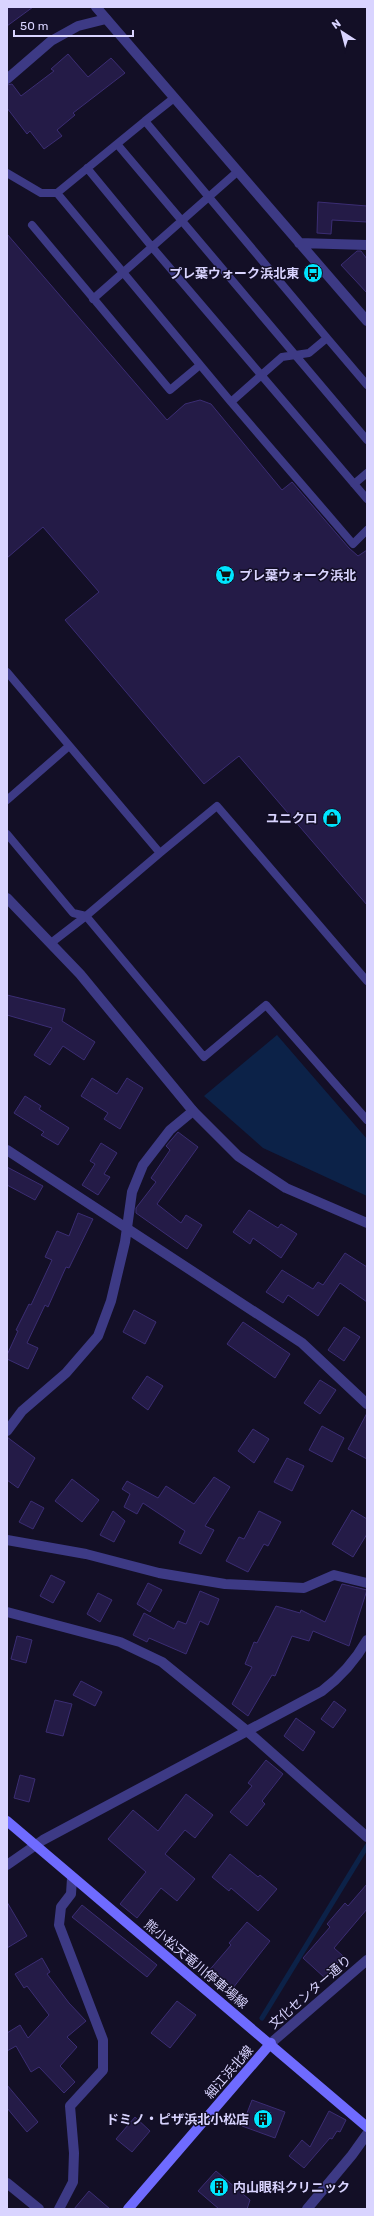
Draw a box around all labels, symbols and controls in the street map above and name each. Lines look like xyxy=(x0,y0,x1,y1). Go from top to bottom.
scale bar xyxy=(14,12,133,38)
north arrow xyxy=(322,12,362,52)
text: N xyxy=(329,17,344,32)
text: 50 m xyxy=(20,19,48,33)
bus stop icon: プレ葉ウォーク浜北東 xyxy=(302,262,324,284)
place label: プレ葉ウォーク浜北東 xyxy=(169,266,299,281)
supermarket icon: プレ葉ウォーク浜北 xyxy=(214,564,236,586)
place label: プレ葉ウォーク浜北 xyxy=(239,568,356,583)
shop icon: ユニクロ xyxy=(321,807,343,829)
place label: ユニクロ xyxy=(266,811,318,826)
street label: 熊小松天竜川停車場線 xyxy=(141,1916,251,2012)
street label: 文化センター通り xyxy=(266,1952,354,2032)
street label: 細江浜北線 xyxy=(202,2043,256,2101)
building icon: ドミノ・ピザ浜北小松店 xyxy=(252,2108,274,2130)
place label: ドミノ・ピザ浜北小松店 xyxy=(106,2112,249,2127)
building icon: 内山眼科クリニック xyxy=(208,2176,230,2198)
place label: 内山眼科クリニック xyxy=(233,2180,350,2195)

